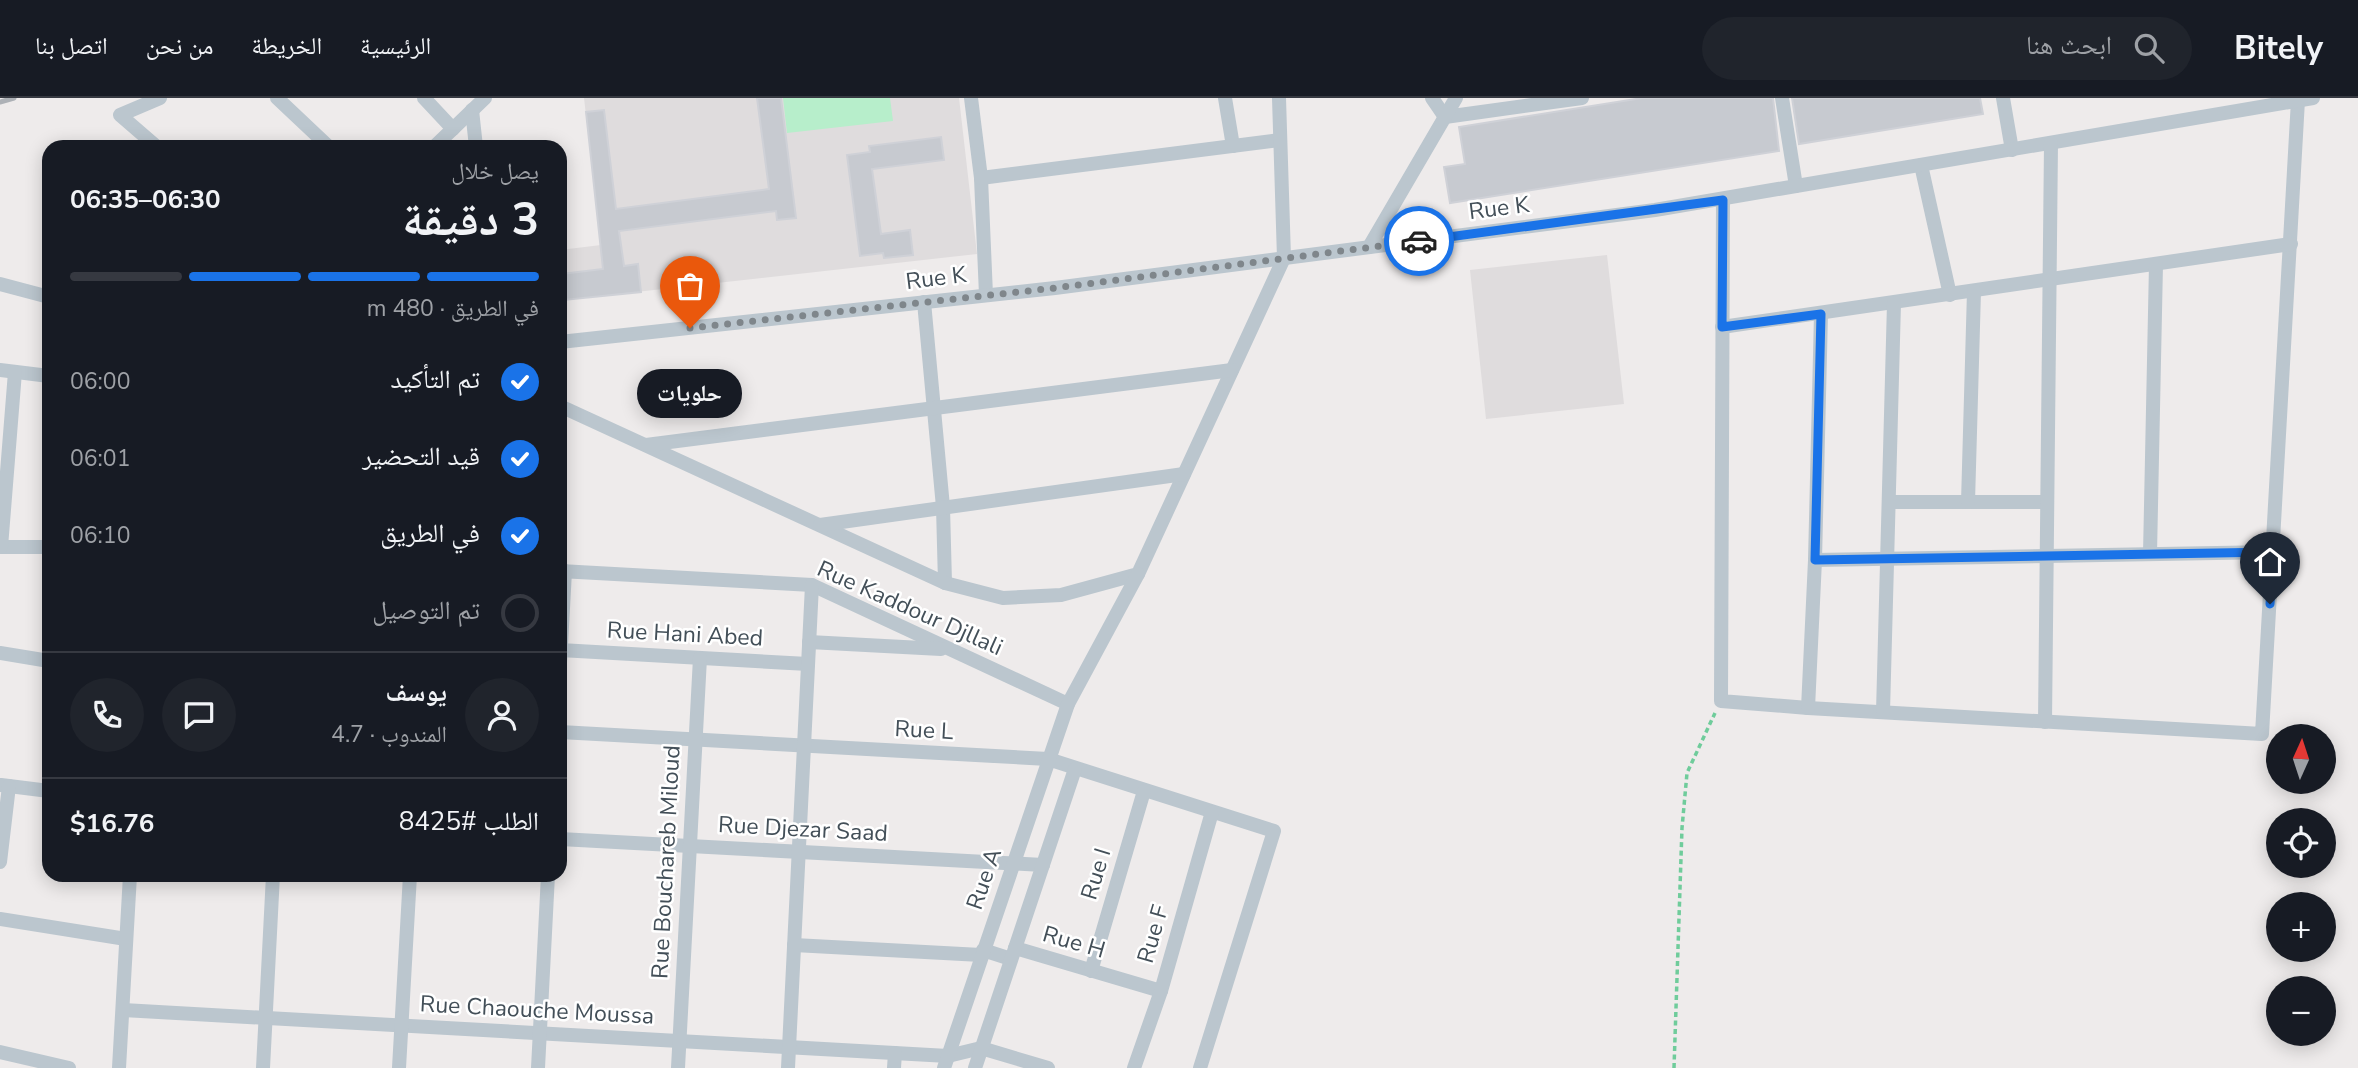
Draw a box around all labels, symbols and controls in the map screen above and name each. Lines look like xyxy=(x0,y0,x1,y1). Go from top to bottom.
search box xyxy=(1702,17,2192,80)
text: Bitely xyxy=(2234,26,2323,71)
text: ابحث هنا xyxy=(2026,28,2112,63)
icon: search xyxy=(2130,29,2168,67)
text: اتصل بنا xyxy=(35,30,108,62)
text: من نحن xyxy=(146,30,213,62)
text: الخريطة xyxy=(251,30,322,62)
text: الرئيسية xyxy=(360,30,431,62)
text: يصل خلال xyxy=(451,156,539,187)
text: 06:30–06:35 xyxy=(70,182,221,217)
text: 3 دقيقة xyxy=(402,188,539,251)
street label: Rue K xyxy=(1467,189,1532,227)
courier xyxy=(1384,206,1454,276)
icon: car xyxy=(1400,222,1438,260)
pin xyxy=(660,256,720,328)
street label: Rue K xyxy=(904,259,969,297)
icon: bag xyxy=(671,267,709,305)
text: في الطريق · 480 m xyxy=(367,293,539,324)
text: تم التأكيد xyxy=(391,362,480,397)
icon: check xyxy=(501,363,539,401)
text: 06:00 xyxy=(70,366,130,397)
callout: حلويات xyxy=(638,370,742,419)
text: حلويات xyxy=(657,378,722,409)
text: قيد التحضير xyxy=(362,439,480,474)
icon: check xyxy=(501,440,539,478)
text: 06:01 xyxy=(70,443,130,474)
text: في الطريق xyxy=(380,516,480,551)
icon: check xyxy=(501,517,539,555)
text: 06:10 xyxy=(70,520,130,551)
pin xyxy=(2240,532,2300,604)
icon: home xyxy=(2251,543,2289,581)
street label: Rue Kaddour Djllali xyxy=(812,553,1008,663)
text: تم التوصيل xyxy=(372,593,480,628)
street label: Rue Hani Abed xyxy=(606,614,764,654)
text: يوسف xyxy=(386,675,447,710)
button: phone xyxy=(70,678,144,752)
button: chat xyxy=(162,678,236,752)
button: person xyxy=(465,678,539,752)
street label: Rue L xyxy=(894,713,955,747)
text: المندوب · 4.7 xyxy=(331,719,447,750)
north arrow xyxy=(2266,724,2336,794)
map controls xyxy=(2266,724,2336,1046)
street label: Rue Bouchareb Miloud xyxy=(644,744,688,980)
text: الطلب #8425 xyxy=(399,804,539,839)
text: $16.76 xyxy=(70,806,154,841)
button: locate xyxy=(2266,808,2336,878)
street label: Rue Djezar Saad xyxy=(717,809,889,849)
street label: Rue A xyxy=(959,844,1009,914)
street label: Rue I xyxy=(1074,844,1118,904)
button: + xyxy=(2266,892,2336,962)
street label: Rue F xyxy=(1130,901,1176,967)
street label: Rue H xyxy=(1039,918,1109,966)
button: − xyxy=(2266,976,2336,1046)
street label: Rue Chaouche Moussa xyxy=(419,988,655,1032)

